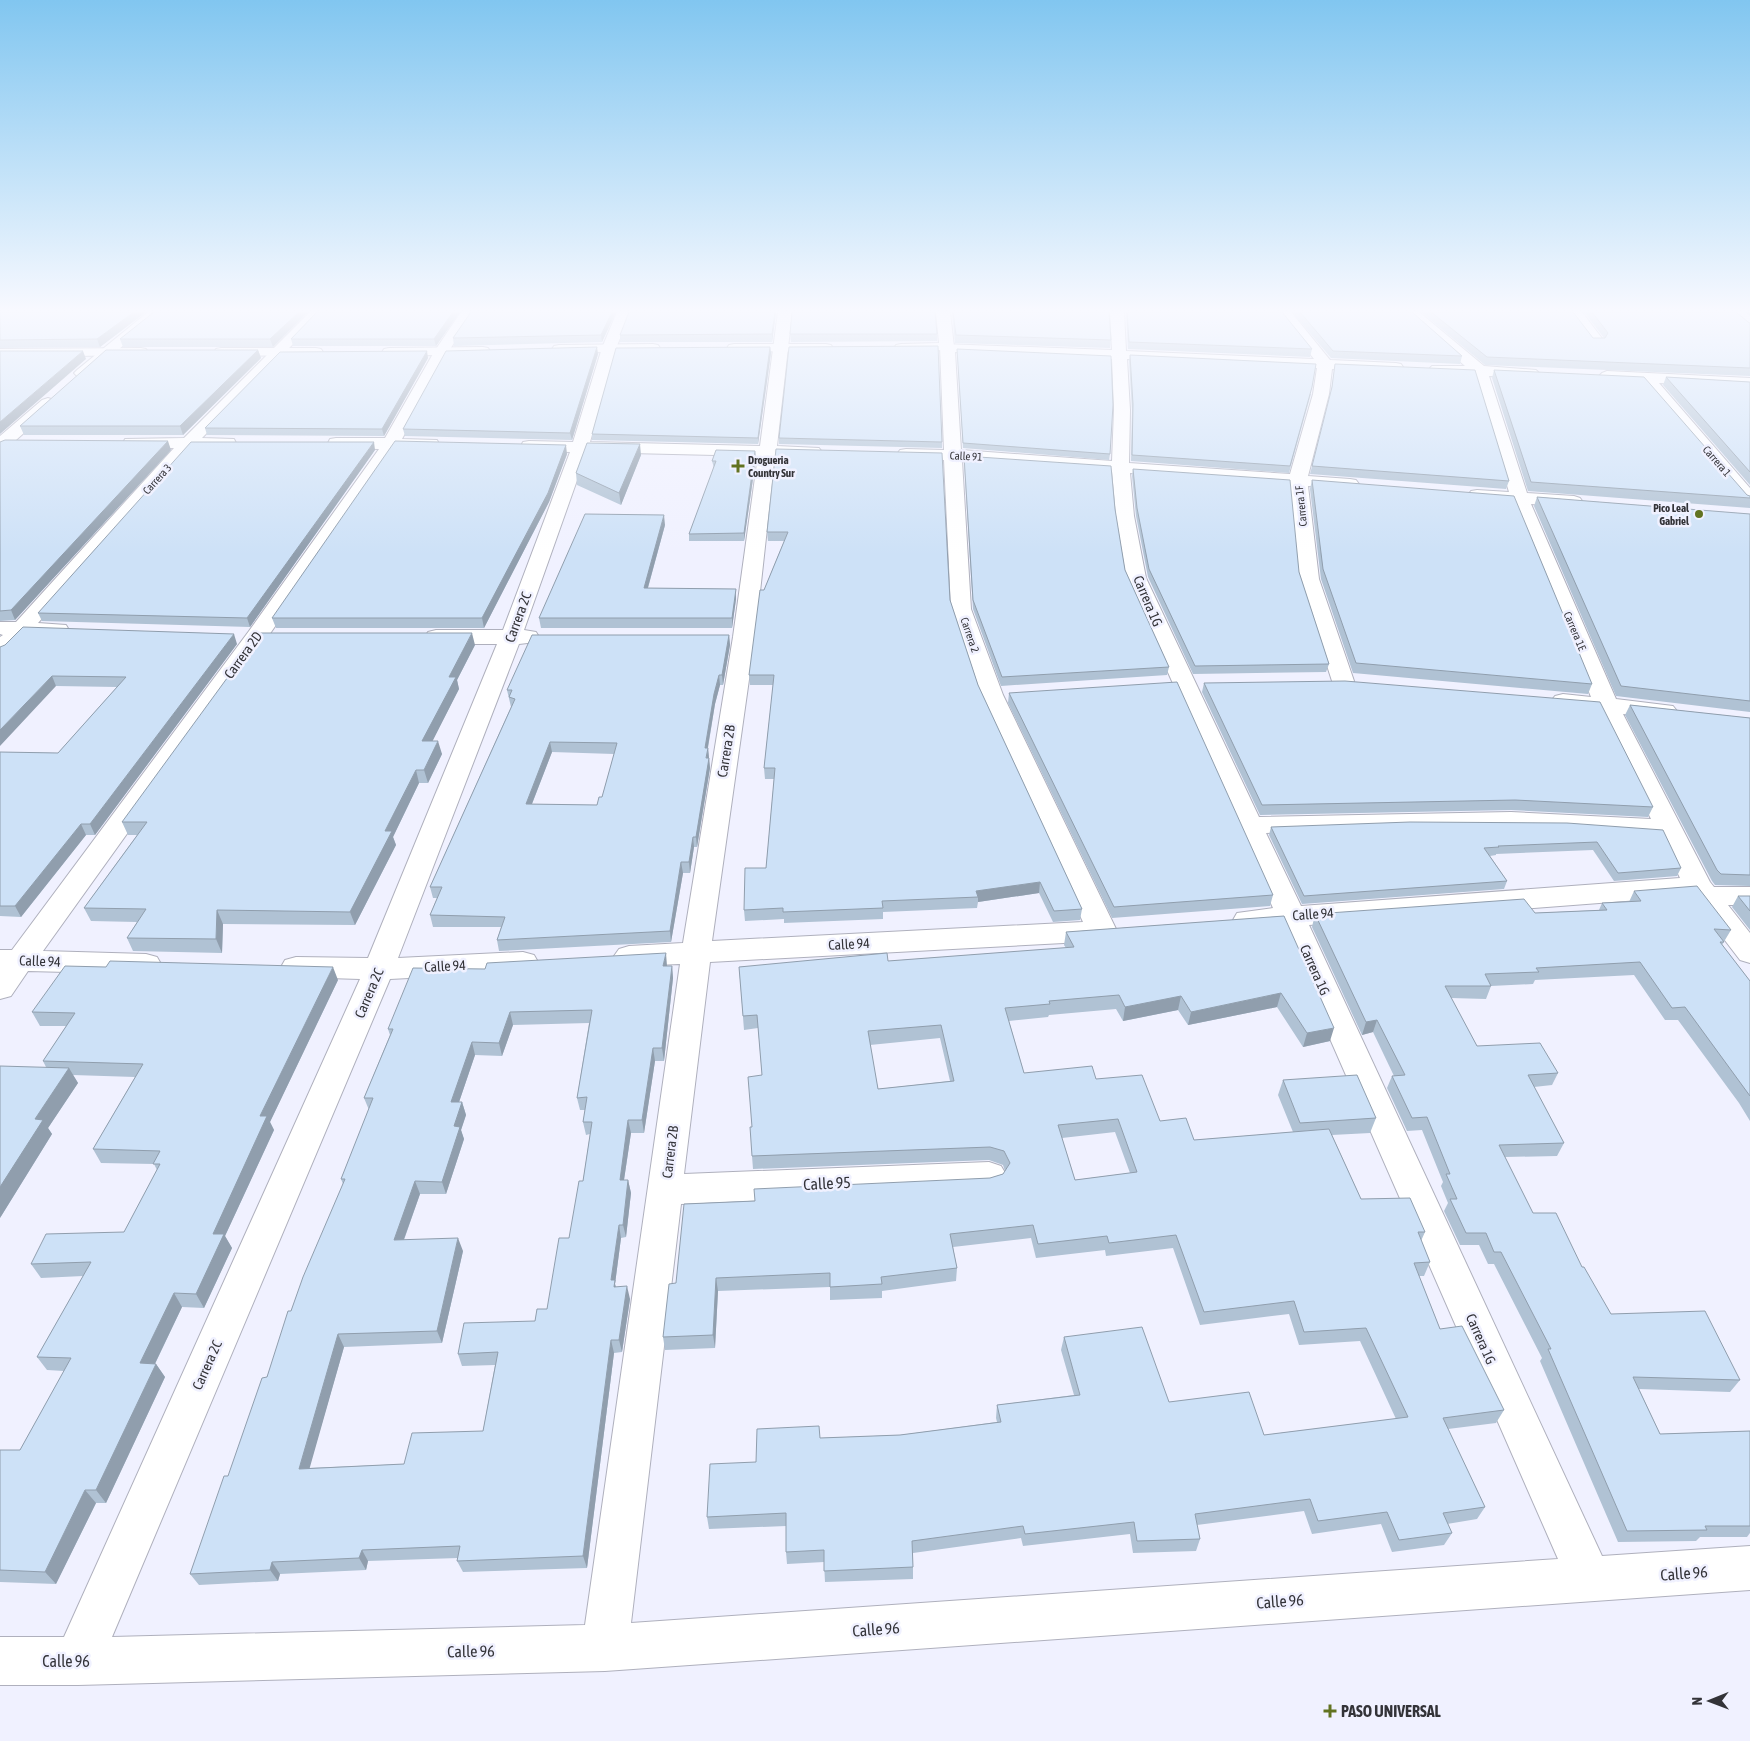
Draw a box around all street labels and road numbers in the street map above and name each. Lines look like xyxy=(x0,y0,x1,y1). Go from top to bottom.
street label: Carrera 1 xyxy=(1701,443,1733,479)
street label: Calle 91 xyxy=(949,449,983,463)
street label: Carrera 3 xyxy=(140,461,174,497)
street label: Carrera 1F xyxy=(1293,485,1309,527)
street label: Carrera 1G xyxy=(1130,573,1166,629)
street label: Carrera 2C xyxy=(501,589,535,644)
street label: Carrera 1E xyxy=(1561,610,1589,653)
street label: Carrera 2 xyxy=(958,616,982,654)
street label: Carrera 2D xyxy=(221,628,265,682)
street label: Carrera 2B xyxy=(714,723,738,778)
street label: Calle 94 xyxy=(1292,905,1335,923)
street label: Calle 94 xyxy=(828,935,871,953)
street label: Carrera 1G xyxy=(1297,942,1333,998)
street label: Calle 94 xyxy=(19,952,61,970)
street label: Calle 94 xyxy=(424,957,467,975)
street label: Carrera 2C xyxy=(351,965,387,1020)
street label: Carrera 2B xyxy=(659,1124,681,1179)
street label: Calle 95 xyxy=(803,1173,851,1193)
street label: Carrera 1G xyxy=(1463,1311,1499,1367)
street label: Carrera 2C xyxy=(189,1337,225,1392)
street label: Calle 96 xyxy=(1660,1562,1708,1584)
street label: Calle 96 xyxy=(1256,1590,1304,1612)
street label: Calle 96 xyxy=(852,1618,900,1640)
street label: Calle 96 xyxy=(447,1642,495,1660)
street label: Calle 96 xyxy=(42,1652,90,1670)

